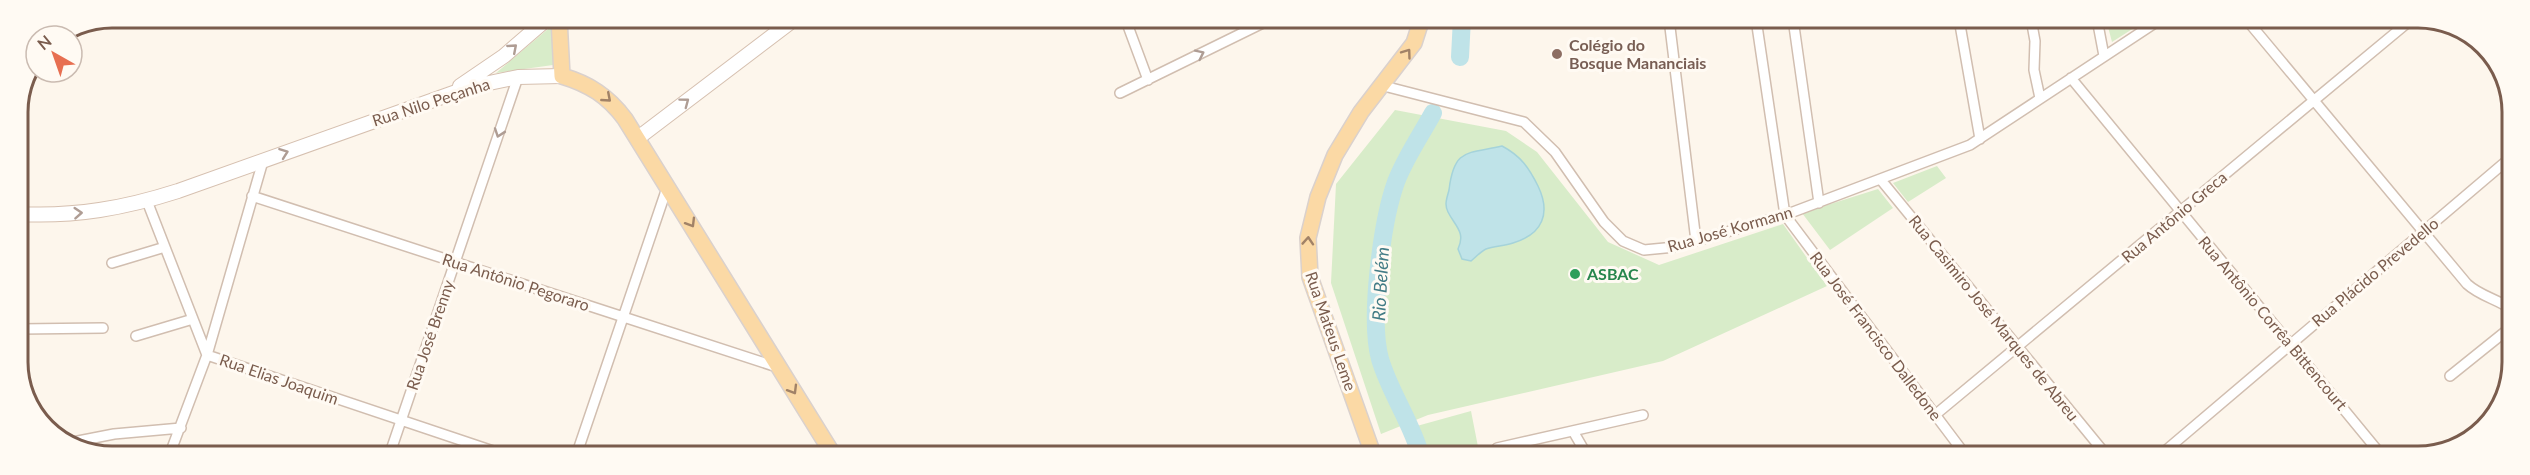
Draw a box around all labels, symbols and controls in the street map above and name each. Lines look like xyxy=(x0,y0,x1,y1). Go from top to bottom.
north arrow xyxy=(24,24,84,84)
text: N xyxy=(33,31,55,53)
place label: Colégio do Bosque Mananciais xyxy=(1569,35,1706,72)
one-way arrow xyxy=(506,44,517,55)
marker: Colégio do Bosque Mananciais xyxy=(1550,47,1564,61)
one-way arrow xyxy=(1400,49,1411,60)
one-way arrow xyxy=(1194,50,1205,62)
street label: Rua Nilo Peçanha xyxy=(370,74,492,130)
one-way arrow xyxy=(600,91,611,102)
one-way arrow xyxy=(678,99,689,110)
one-way arrow xyxy=(493,127,506,138)
one-way arrow xyxy=(278,148,289,160)
street label: Rua Antônio Greca xyxy=(2117,167,2230,266)
street label: Rua José Kormann xyxy=(1665,202,1795,255)
one-way arrow xyxy=(73,207,82,220)
street label: Rua Casimiro José Marques de Abreu xyxy=(1905,211,2083,424)
street label: Rua Plácido Prevedello xyxy=(2308,213,2442,330)
one-way arrow xyxy=(684,217,696,227)
street label: Rua Antônio Corrêa Bittencourt xyxy=(2195,232,2352,414)
one-way arrow xyxy=(1301,237,1314,246)
water label: Rio Belém xyxy=(1367,246,1393,322)
street label: Rua José Francisco Dalledone xyxy=(1807,248,1946,424)
street label: Rua Antônio Pegoraro xyxy=(440,249,592,314)
place label: ASBAC xyxy=(1586,264,1639,283)
marker: ASBAC xyxy=(1568,267,1582,281)
street label: Rua Mateus Leme xyxy=(1302,269,1361,393)
street label: Rua José Brenny xyxy=(402,277,458,392)
street label: Rua Elias Joaquim xyxy=(217,349,341,408)
one-way arrow xyxy=(785,384,797,394)

